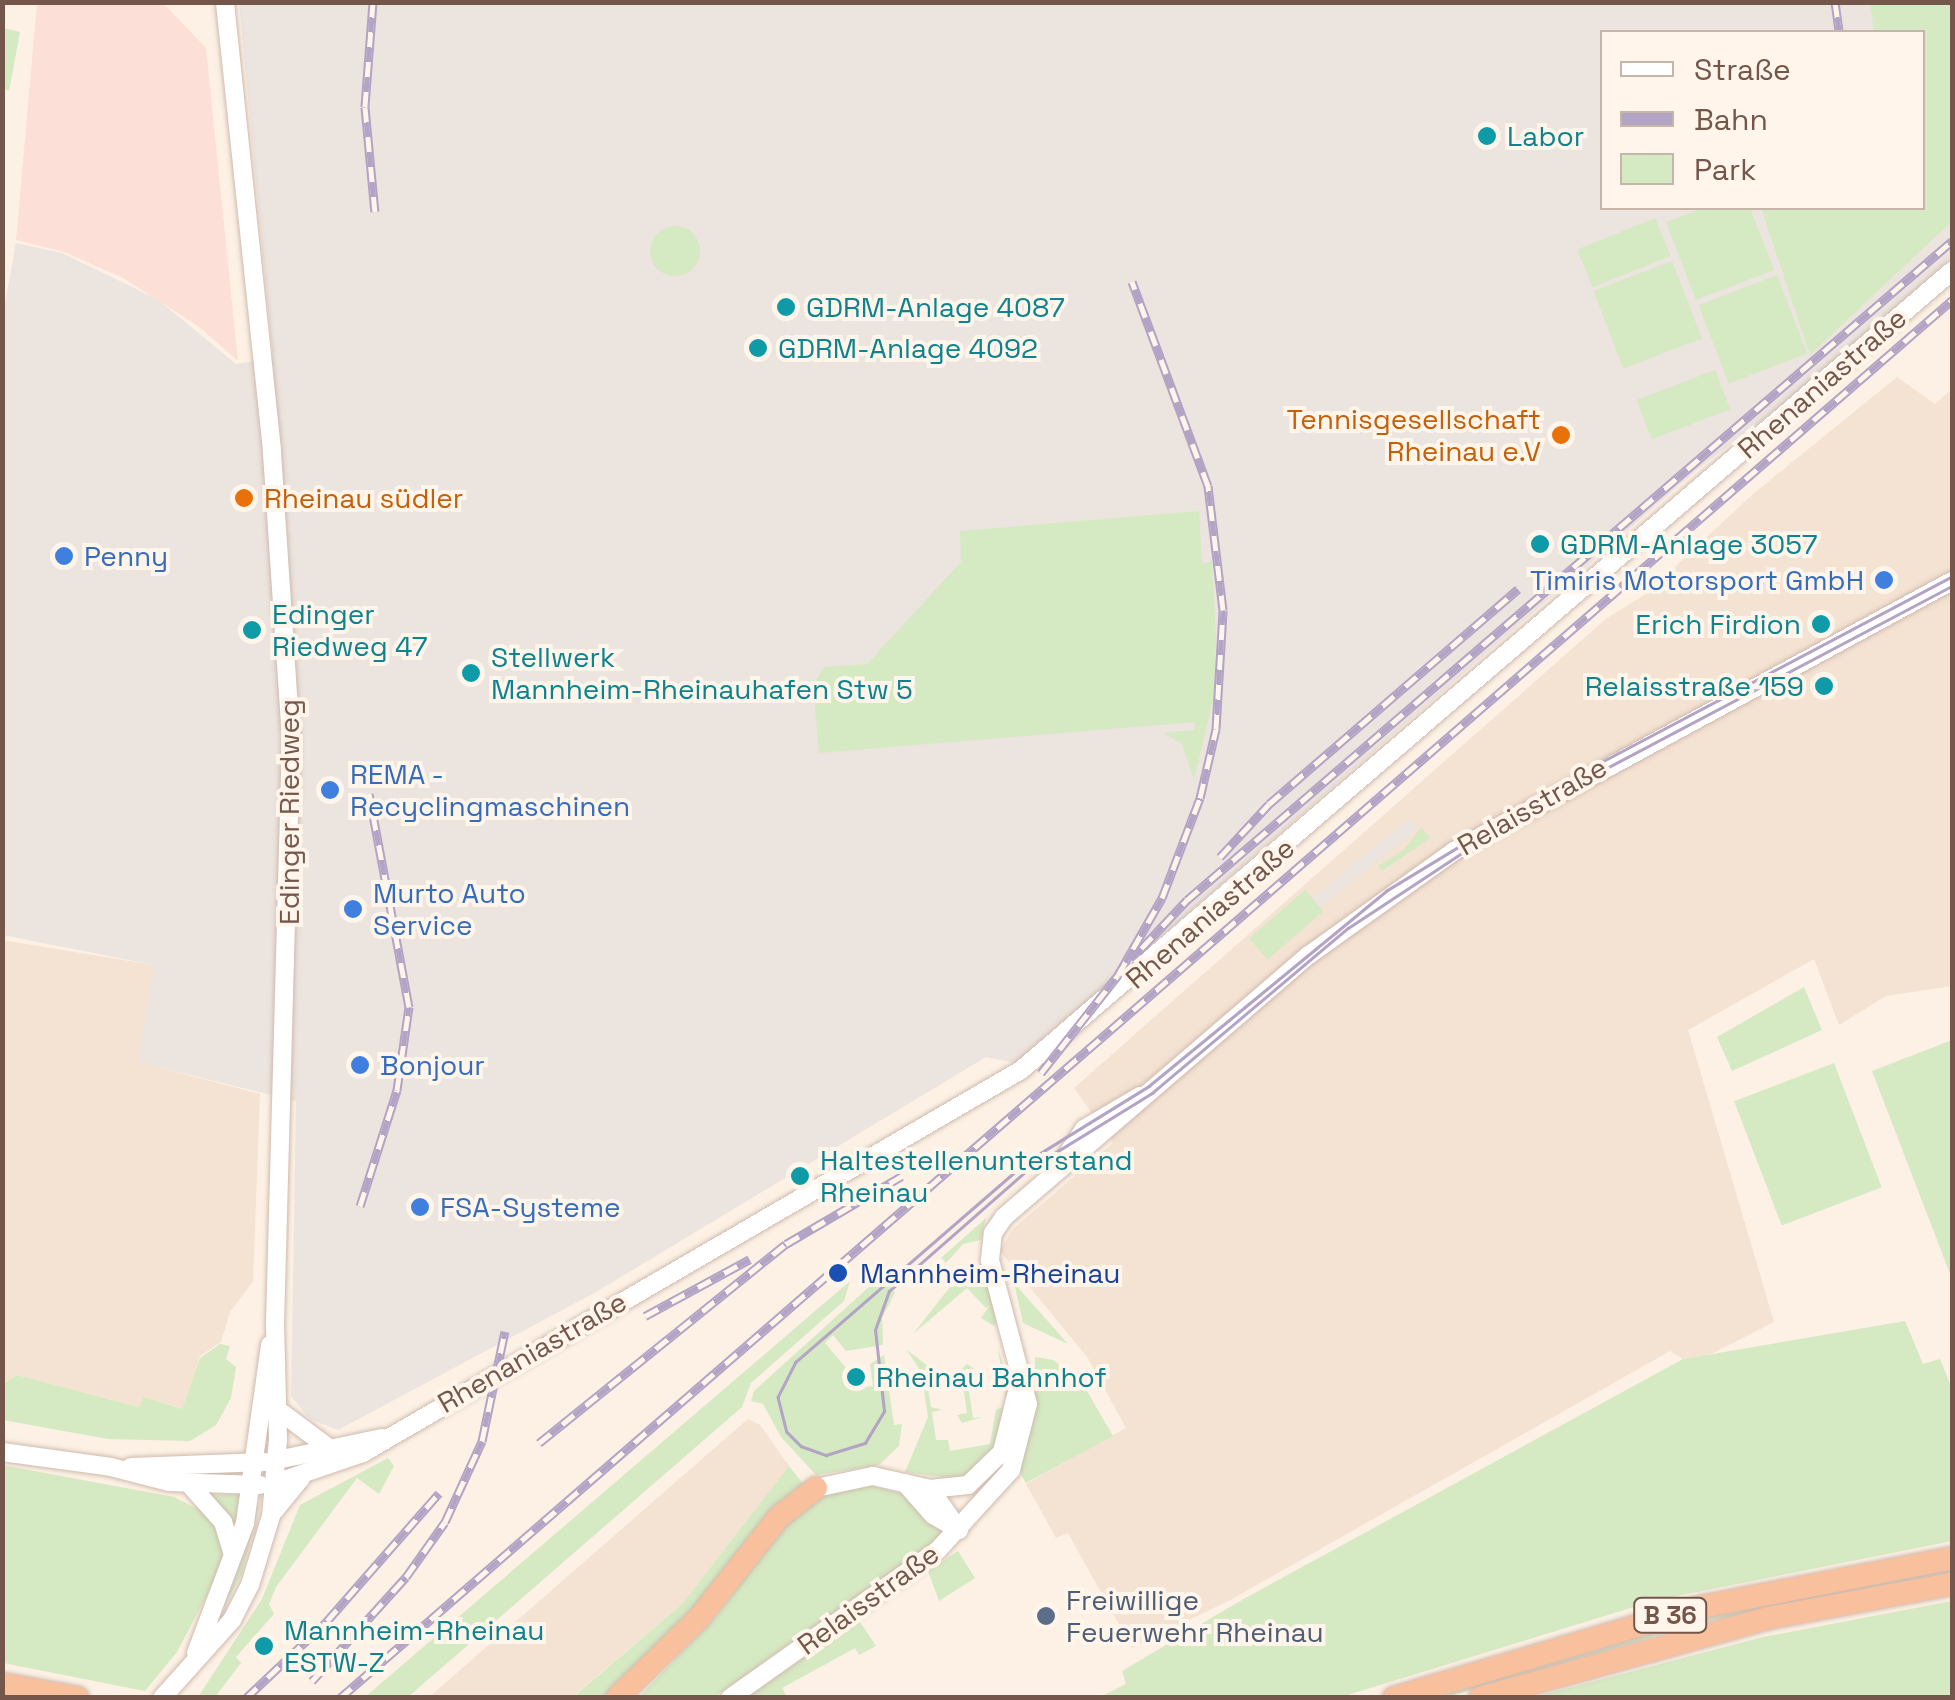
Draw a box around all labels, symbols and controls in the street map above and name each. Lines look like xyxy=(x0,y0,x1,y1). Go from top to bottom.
legend xyxy=(1600,30,1925,210)
text: Straße xyxy=(1694,50,1791,89)
text: Bahn xyxy=(1694,100,1768,139)
place label: Labor xyxy=(1507,119,1584,153)
marker: Labor xyxy=(1476,125,1498,147)
text: Park xyxy=(1694,150,1756,189)
place label: GDRM-Anlage 4087 xyxy=(806,290,1065,324)
marker: GDRM-Anlage 4087 xyxy=(775,296,797,318)
street label: Rhenaniastraße xyxy=(1731,301,1913,465)
place label: GDRM-Anlage 4092 xyxy=(778,331,1038,365)
marker: GDRM-Anlage 4092 xyxy=(747,337,769,359)
place label: Tennisgesellschaft Rheinau e.V xyxy=(1287,402,1541,468)
marker: Tennisgesellschaft Rheinau e.V xyxy=(1550,424,1572,446)
place label: Rheinau südler xyxy=(264,481,463,515)
marker: Rheinau südler xyxy=(233,487,255,509)
place label: GDRM-Anlage 3057 xyxy=(1560,527,1818,561)
marker: GDRM-Anlage 3057 xyxy=(1529,533,1551,555)
place label: Penny xyxy=(84,539,168,573)
marker: Penny xyxy=(53,545,75,567)
place label: Timiris Motorsport GmbH xyxy=(1530,563,1864,597)
marker: Timiris Motorsport GmbH xyxy=(1873,569,1895,591)
place label: Edinger Riedweg 47 xyxy=(272,597,427,663)
place label: Erich Firdion xyxy=(1635,607,1801,641)
marker: Erich Firdion xyxy=(1810,613,1832,635)
marker: Edinger Riedweg 47 xyxy=(241,619,263,641)
place label: Stellwerk Mannheim-Rheinauhafen Stw 5 xyxy=(491,640,913,706)
marker: Stellwerk Mannheim-Rheinauhafen Stw 5 xyxy=(460,662,482,684)
place label: Relaisstraße 159 xyxy=(1585,669,1804,703)
marker: Relaisstraße 159 xyxy=(1813,675,1835,697)
street label: Edinger Riedweg xyxy=(272,699,306,925)
street label: Relaisstraße xyxy=(1452,750,1612,862)
place label: REMA - Recyclingmaschinen xyxy=(350,757,630,823)
marker: REMA - Recyclingmaschinen xyxy=(319,779,341,801)
street label: Rhenaniastraße xyxy=(1119,831,1301,995)
place label: Murto Auto Service xyxy=(373,876,526,942)
marker: Murto Auto Service xyxy=(342,898,364,920)
place label: Bonjour xyxy=(380,1048,485,1082)
marker: Bonjour xyxy=(349,1054,371,1076)
place label: Haltestellenunterstand Rheinau xyxy=(820,1143,1133,1209)
marker: Haltestellenunterstand Rheinau xyxy=(789,1165,811,1187)
place label: FSA-Systeme xyxy=(440,1190,621,1224)
marker: FSA-Systeme xyxy=(409,1196,431,1218)
place label: Mannheim-Rheinau xyxy=(860,1256,1120,1290)
marker: Mannheim-Rheinau xyxy=(825,1260,851,1286)
street label: Rhenaniastraße xyxy=(432,1284,632,1420)
place label: Rheinau Bahnhof xyxy=(876,1360,1107,1394)
marker: Rheinau Bahnhof xyxy=(845,1366,867,1388)
street label: Relaisstraße xyxy=(791,1536,945,1662)
place label: Freiwillige Feuerwehr Rheinau xyxy=(1066,1583,1324,1649)
road number: B 36 xyxy=(1632,1595,1708,1635)
marker: Freiwillige Feuerwehr Rheinau xyxy=(1035,1605,1057,1627)
place label: Mannheim-Rheinau ESTW-Z xyxy=(284,1613,544,1679)
marker: Mannheim-Rheinau ESTW-Z xyxy=(253,1635,275,1657)

